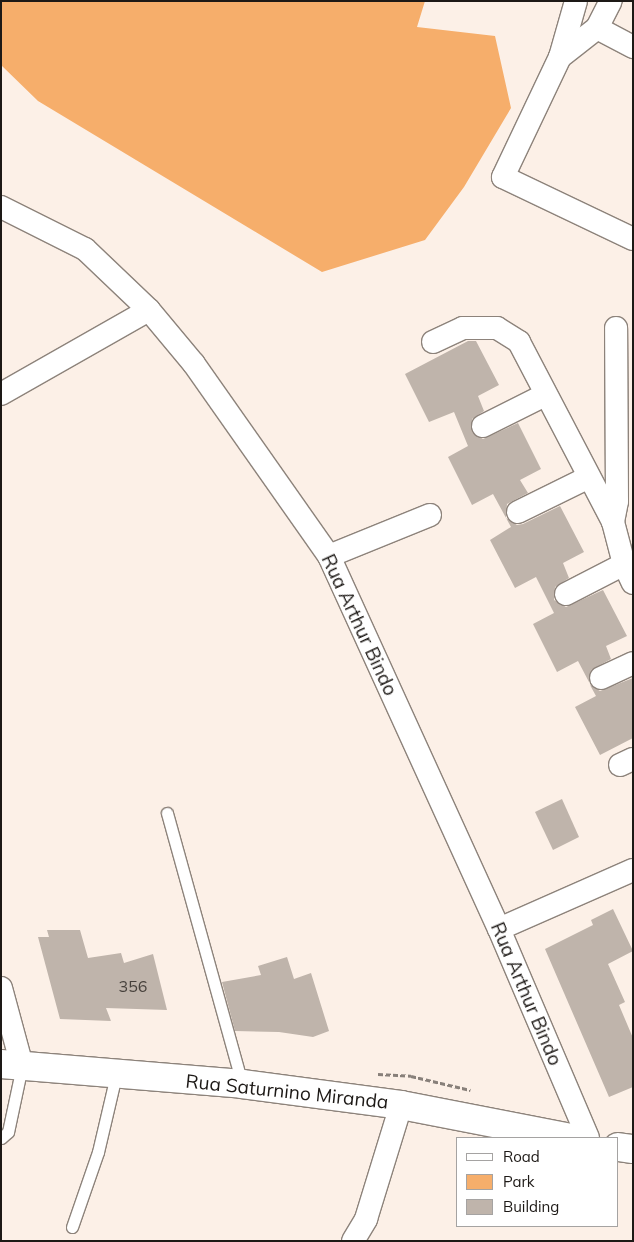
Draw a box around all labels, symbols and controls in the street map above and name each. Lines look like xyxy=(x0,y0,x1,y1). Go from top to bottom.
street label: Rua Arthur Bindo xyxy=(316,551,402,699)
street label: Rua Arthur Bindo xyxy=(486,919,566,1069)
house number: 356 xyxy=(119,976,147,996)
street label: Rua Saturnino Miranda xyxy=(184,1070,390,1114)
legend xyxy=(456,1137,619,1227)
text: Road xyxy=(503,1147,540,1166)
text: Park xyxy=(503,1172,535,1191)
text: Building xyxy=(503,1197,559,1216)

